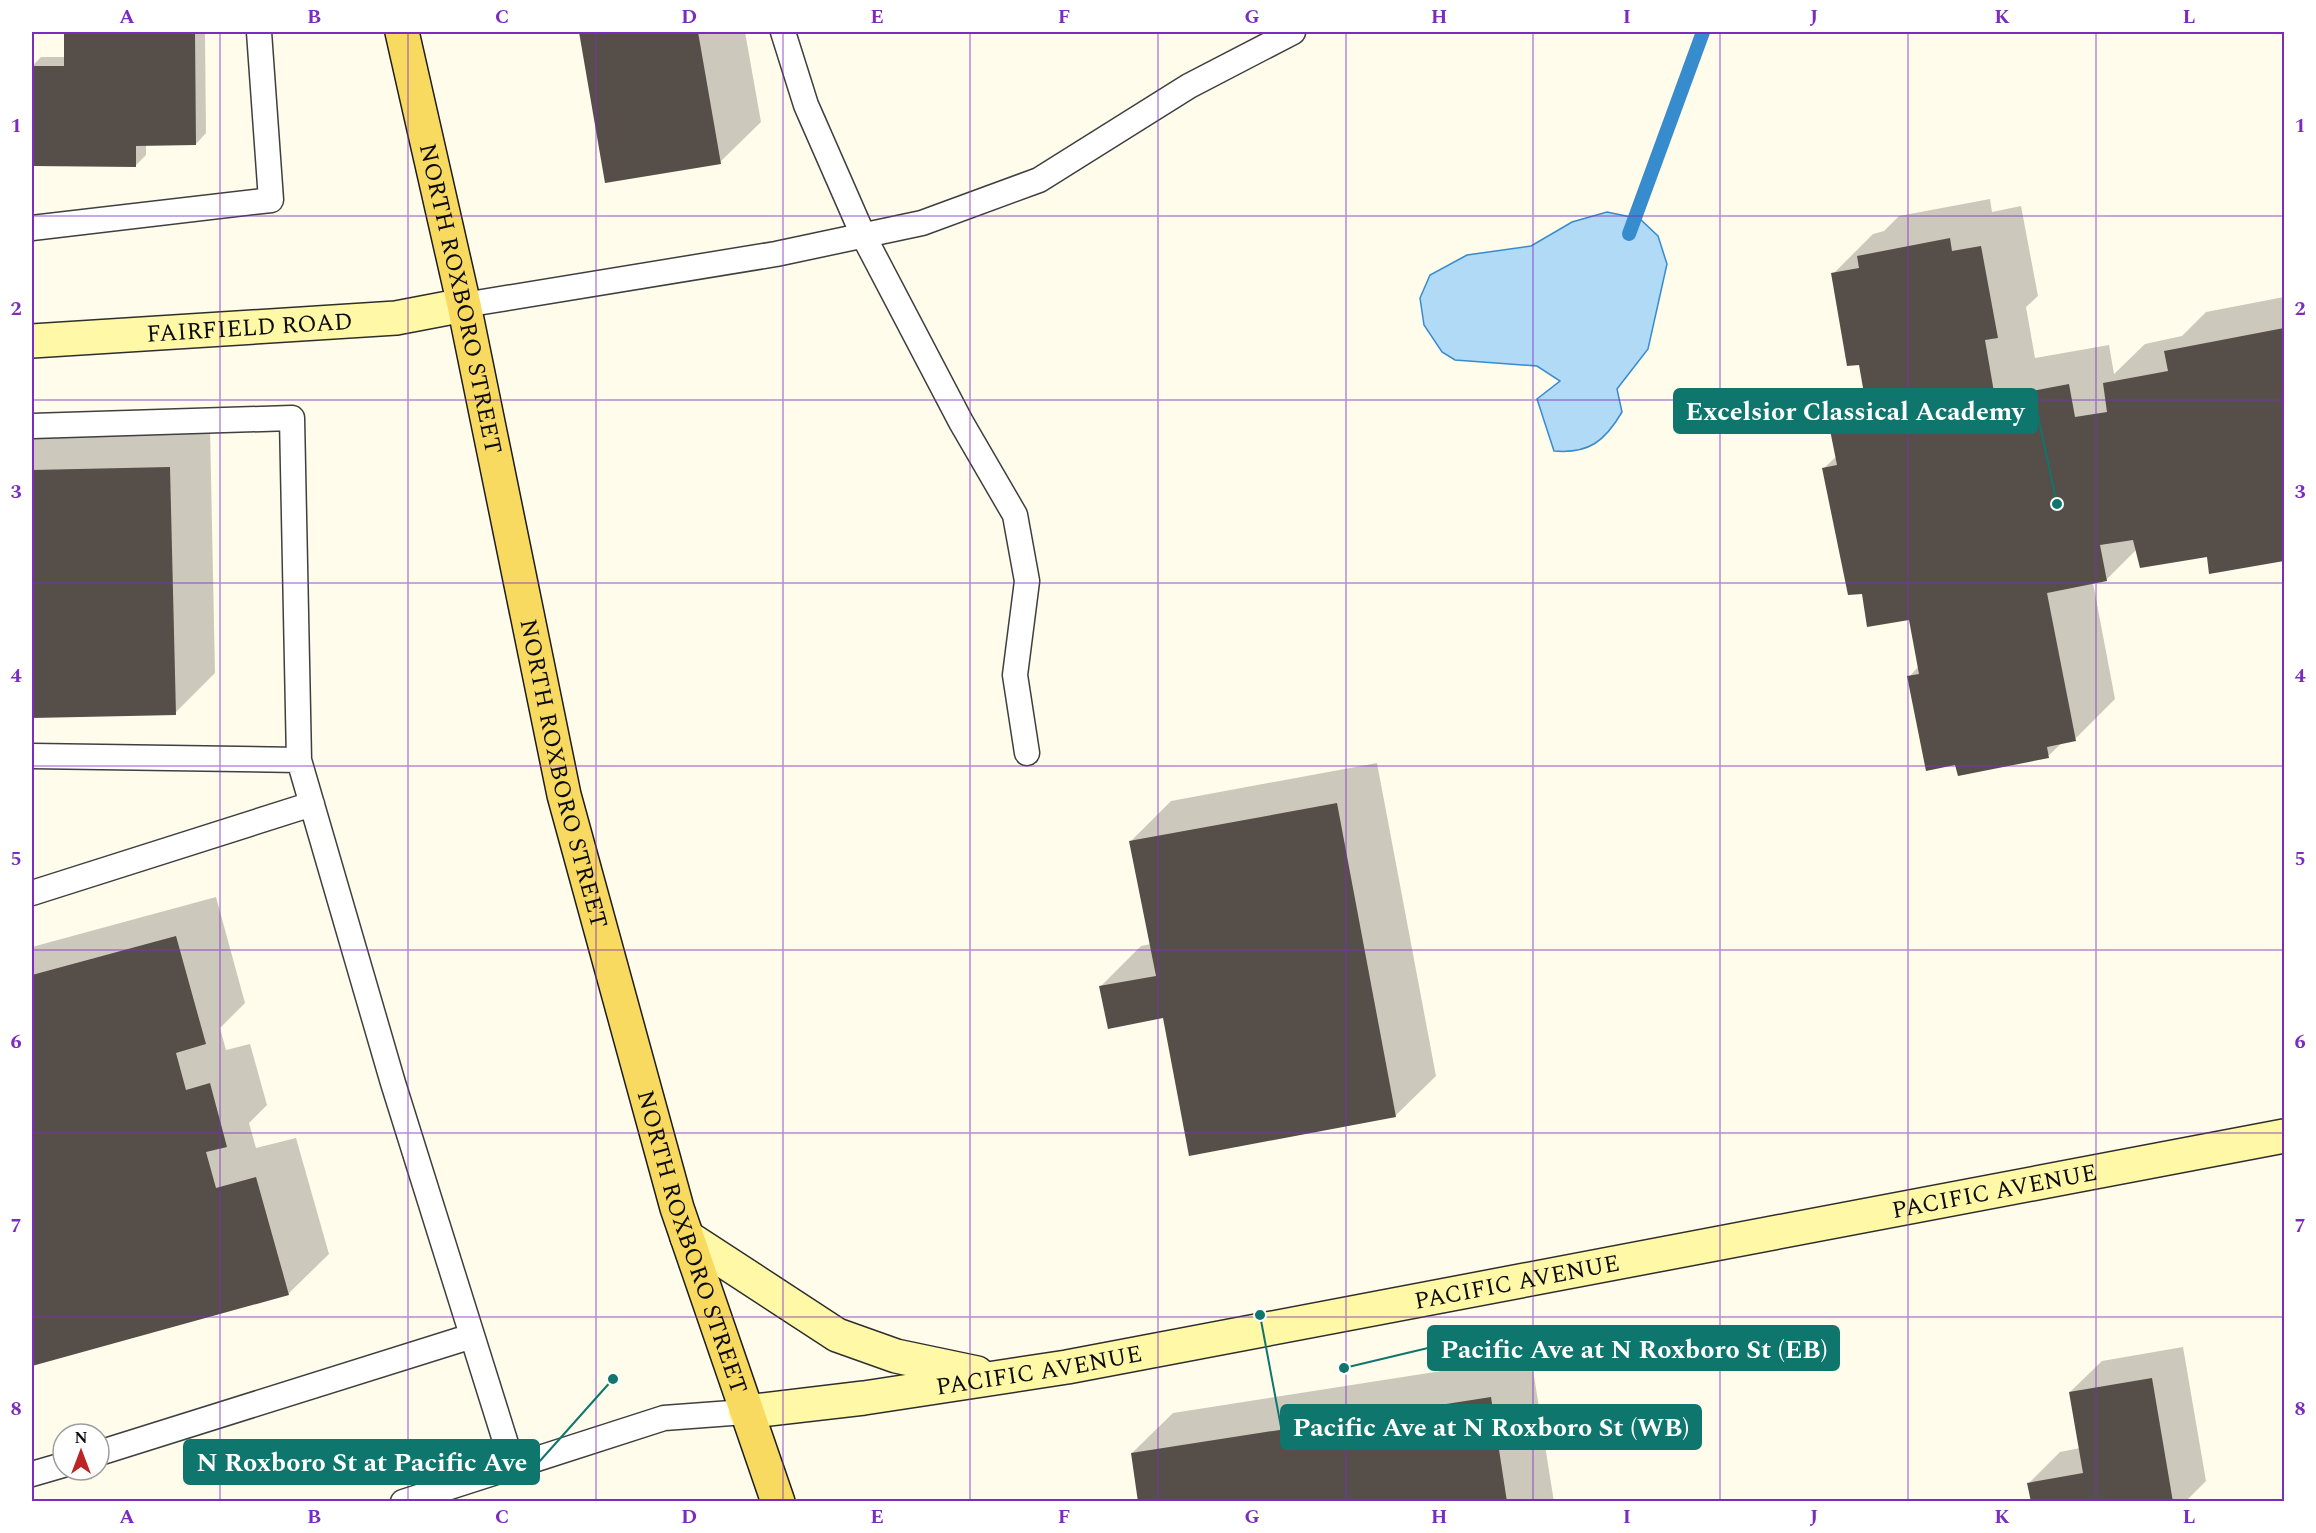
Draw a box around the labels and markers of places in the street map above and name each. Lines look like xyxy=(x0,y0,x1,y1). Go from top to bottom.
callout: Excelsior Classical Academy xyxy=(1674,389,2037,433)
callout: Pacific Ave at N Roxboro St (EB) xyxy=(1428,1326,1839,1370)
callout: Pacific Ave at N Roxboro St (WB) xyxy=(1281,1405,1701,1449)
callout: N Roxboro St at Pacific Ave xyxy=(184,1440,539,1484)

